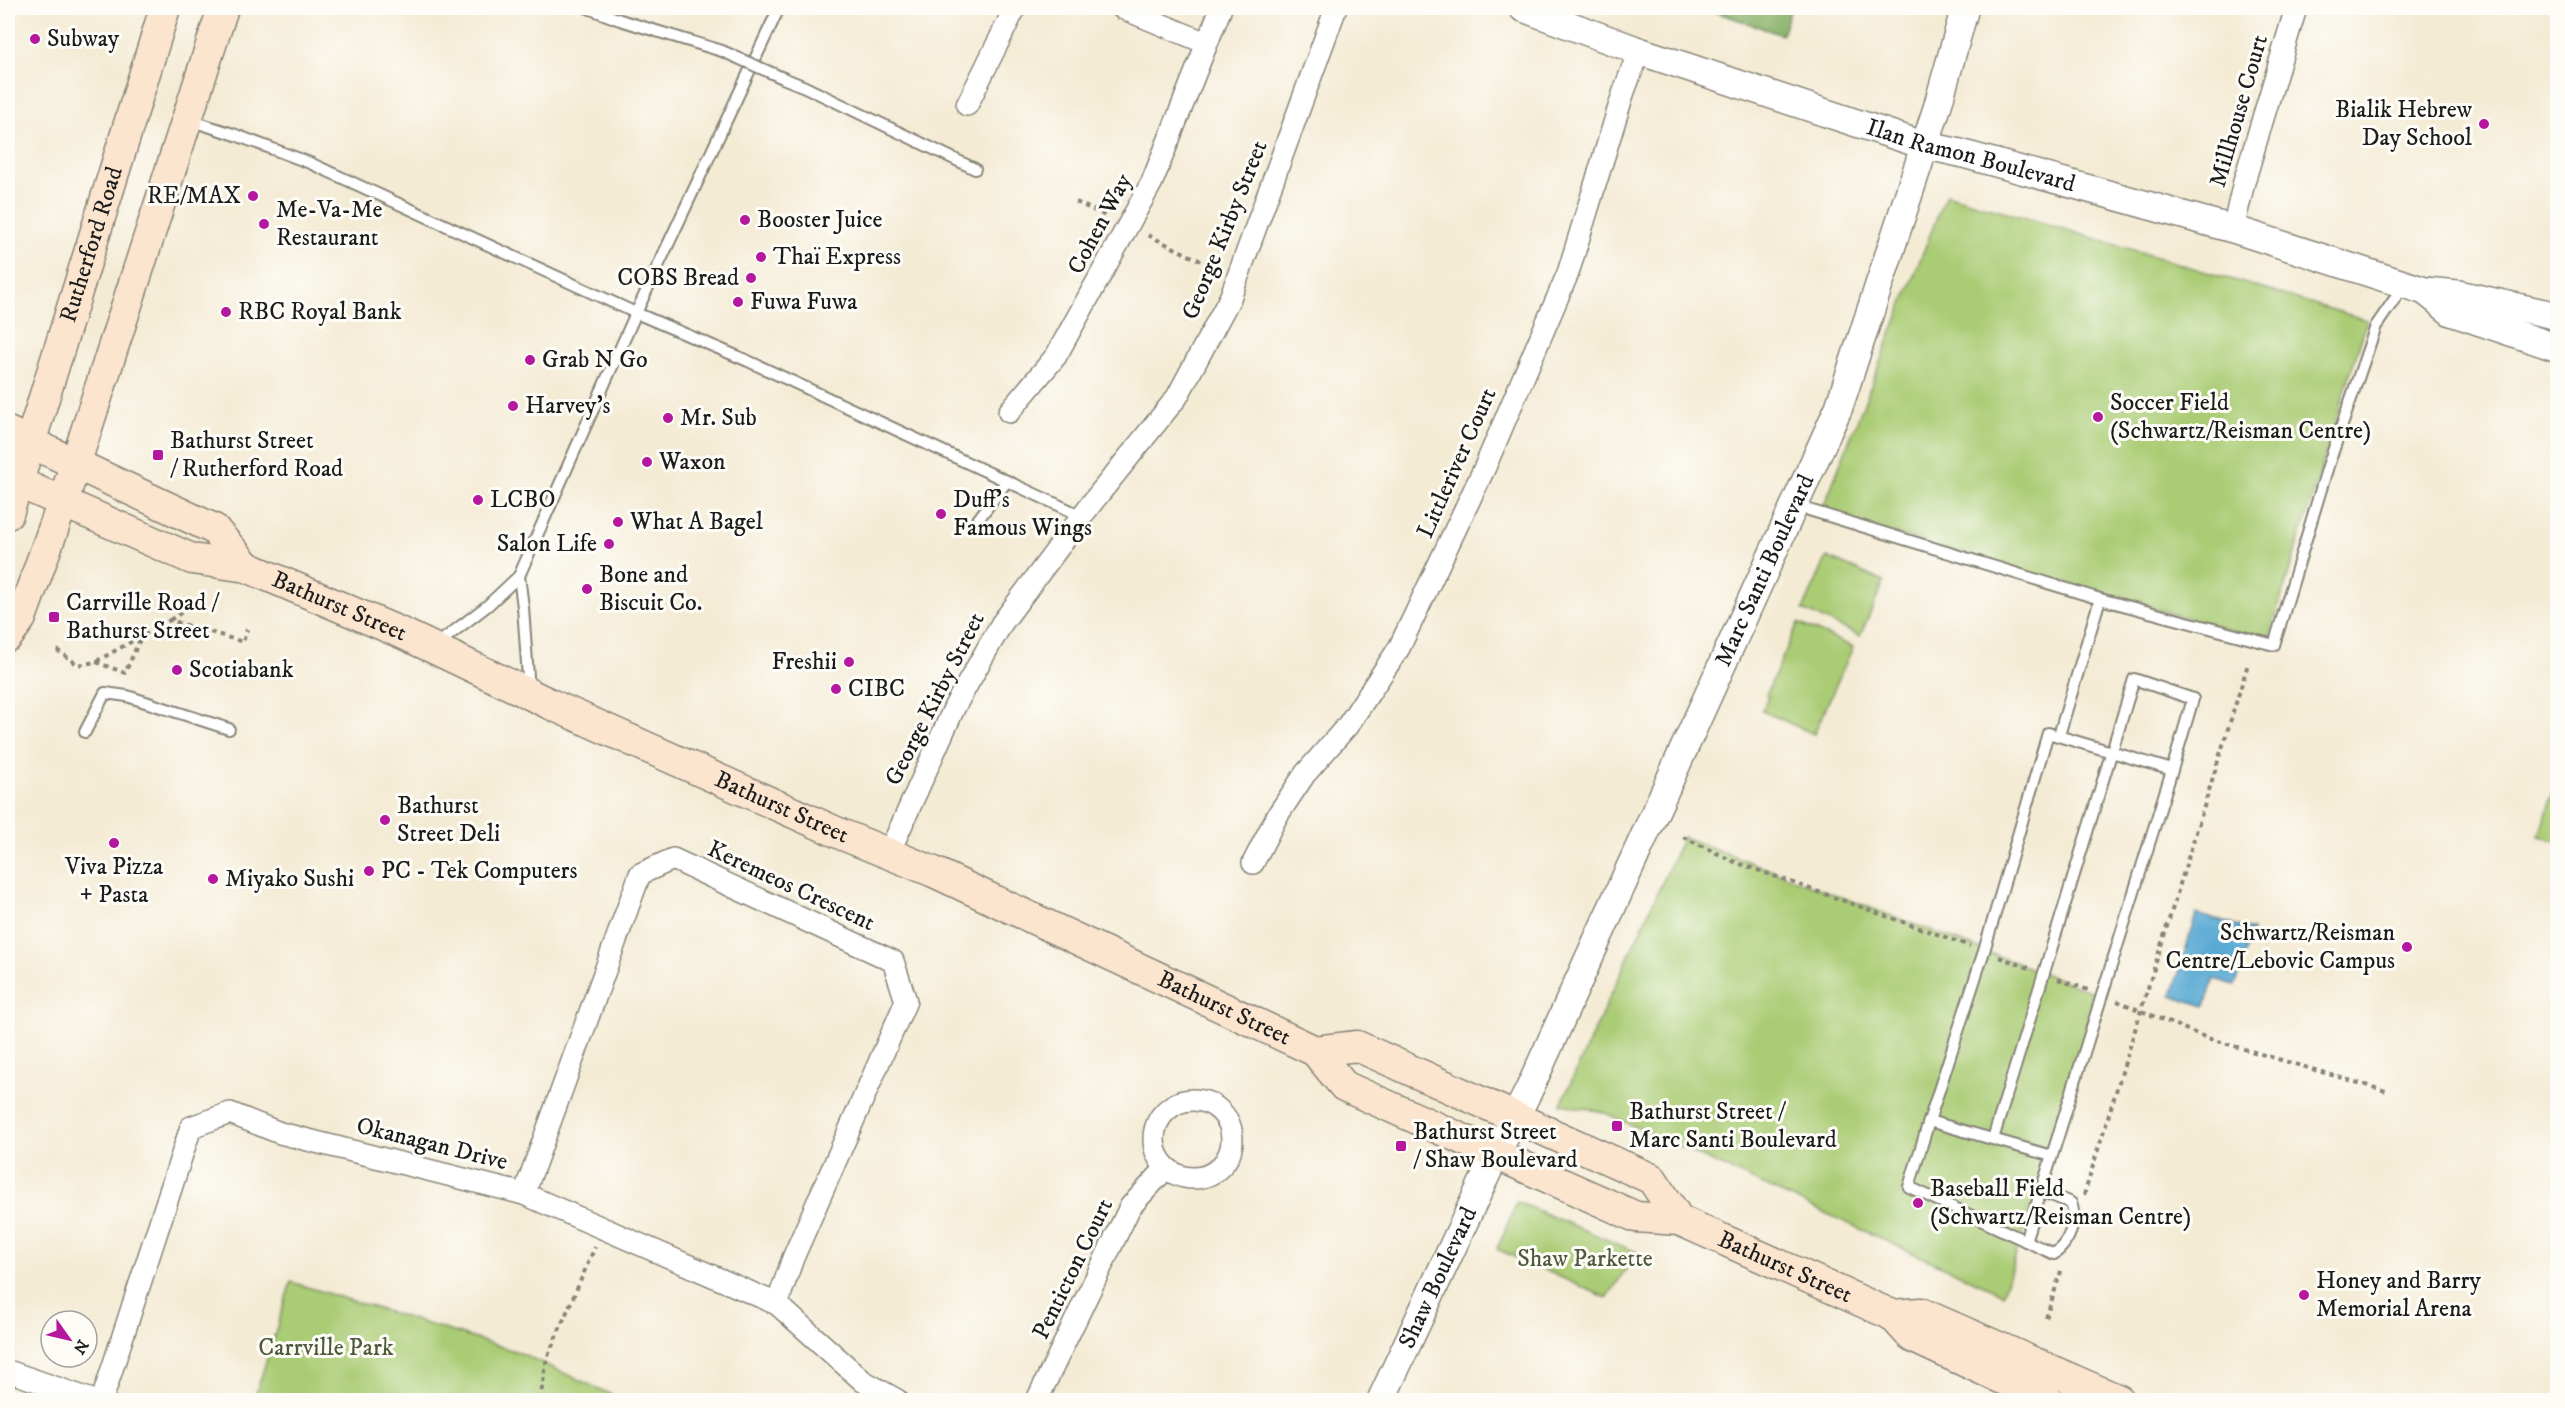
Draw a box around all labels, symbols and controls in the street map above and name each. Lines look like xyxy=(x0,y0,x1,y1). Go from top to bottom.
place label: Subway xyxy=(47,24,120,54)
street label: Millhouse Court xyxy=(2203,31,2275,191)
marker: Subway xyxy=(28,32,42,46)
place label: Bialik Hebrew Day School xyxy=(2335,95,2473,153)
street label: Ilan Ramon Boulevard xyxy=(1863,112,2079,199)
marker: Bialik Hebrew Day School xyxy=(2477,117,2491,131)
street label: George Kirby Street xyxy=(1175,136,1275,324)
street label: Rutherford Road xyxy=(53,163,130,326)
street label: Cohen Way xyxy=(1061,168,1139,279)
place label: RE/MAX xyxy=(147,181,241,211)
marker: RE/MAX xyxy=(246,189,260,203)
place label: Me-Va-Me Restaurant xyxy=(276,195,383,253)
place label: Booster Juice xyxy=(757,205,882,235)
marker: Booster Juice xyxy=(738,213,752,227)
marker: Me-Va-Me Restaurant xyxy=(257,217,271,231)
place label: Thaï Express xyxy=(773,242,901,272)
marker: Thaï Express xyxy=(754,250,768,264)
place label: COBS Bread xyxy=(617,263,739,293)
marker: COBS Bread xyxy=(744,271,758,285)
place label: Fuwa Fuwa xyxy=(750,287,858,317)
marker: Fuwa Fuwa xyxy=(731,295,745,309)
place label: RBC Royal Bank xyxy=(238,297,402,327)
marker: RBC Royal Bank xyxy=(219,305,233,319)
place label: Grab N Go xyxy=(542,345,648,375)
marker: Grab N Go xyxy=(523,353,537,367)
street label: Littleriver Court xyxy=(1410,383,1504,543)
place label: Soccer Field (Schwartz/Reisman Centre) xyxy=(2110,388,2371,446)
place label: Harvey's xyxy=(525,391,611,421)
marker: Harvey's xyxy=(506,399,520,413)
place label: Mr. Sub xyxy=(680,403,757,433)
marker: Soccer Field (Schwartz/Reisman Centre) xyxy=(2091,410,2105,424)
marker: Mr. Sub xyxy=(661,411,675,425)
place label: Bathurst Street / Rutherford Road xyxy=(170,426,343,484)
place label: Waxon xyxy=(658,447,726,477)
marker: Bathurst Street / Rutherford Road xyxy=(151,448,165,462)
marker: Waxon xyxy=(640,455,654,469)
street label: Marc Santi Boulevard xyxy=(1708,470,1821,671)
place label: LCBO xyxy=(490,485,555,515)
place label: Duff's Famous Wings xyxy=(953,485,1092,543)
marker: LCBO xyxy=(471,493,485,507)
place label: What A Bagel xyxy=(629,507,764,537)
marker: Duff's Famous Wings xyxy=(934,507,948,521)
marker: What A Bagel xyxy=(611,515,625,529)
place label: Salon Life xyxy=(497,529,597,559)
marker: Salon Life xyxy=(602,537,616,551)
place label: Bone and Biscuit Co. xyxy=(599,560,702,618)
street label: Bathurst Street xyxy=(267,564,412,649)
marker: Bone and Biscuit Co. xyxy=(580,582,594,596)
place label: Carrville Road / Bathurst Street xyxy=(66,588,220,646)
street label: George Kirby Street xyxy=(878,607,992,791)
marker: Carrville Road / Bathurst Street xyxy=(47,610,61,624)
place label: Freshii xyxy=(772,647,837,677)
place label: Scotiabank xyxy=(189,655,294,685)
marker: Freshii xyxy=(842,655,856,669)
marker: Scotiabank xyxy=(170,663,184,677)
place label: CIBC xyxy=(848,674,905,704)
marker: CIBC xyxy=(829,682,843,696)
street label: Bathurst Street xyxy=(710,765,853,851)
place label: Bathurst Street Deli xyxy=(397,791,500,849)
marker: Bathurst Street Deli xyxy=(378,813,392,827)
street label: Keremeos Crescent xyxy=(703,834,880,938)
marker: Viva Pizza + Pasta xyxy=(107,836,121,850)
place label: Viva Pizza + Pasta xyxy=(64,852,164,910)
place label: PC - Tek Computers xyxy=(381,856,578,886)
place label: Miyako Sushi xyxy=(225,864,354,894)
marker: PC - Tek Computers xyxy=(362,864,376,878)
marker: Miyako Sushi xyxy=(206,872,220,886)
place label: Schwartz/Reisman Centre/Lebovic Campus xyxy=(2165,918,2395,976)
marker: Schwartz/Reisman Centre/Lebovic Campus xyxy=(2400,940,2414,954)
street label: Bathurst Street xyxy=(1153,964,1296,1053)
place label: Bathurst Street / Marc Santi Boulevard xyxy=(1629,1097,1837,1155)
street label: Okanagan Drive xyxy=(353,1111,511,1177)
place label: Bathurst Street / Shaw Boulevard xyxy=(1413,1117,1578,1175)
marker: Bathurst Street / Marc Santi Boulevard xyxy=(1610,1119,1624,1133)
marker: Bathurst Street / Shaw Boulevard xyxy=(1394,1139,1408,1153)
place label: Baseball Field (Schwartz/Reisman Centre) xyxy=(1930,1174,2191,1232)
street label: Penticton Court xyxy=(1026,1193,1120,1344)
marker: Baseball Field (Schwartz/Reisman Centre) xyxy=(1911,1196,1925,1210)
street label: Shaw Boulevard xyxy=(1392,1202,1484,1353)
street label: Bathurst Street xyxy=(1713,1224,1857,1310)
park label: Shaw Parkette xyxy=(1517,1244,1653,1274)
place label: Honey and Barry Memorial Arena xyxy=(2316,1266,2481,1324)
marker: Honey and Barry Memorial Arena xyxy=(2297,1288,2311,1302)
north arrow xyxy=(39,1309,99,1369)
park label: Carrville Park xyxy=(258,1333,394,1363)
text: N xyxy=(69,1336,93,1358)

